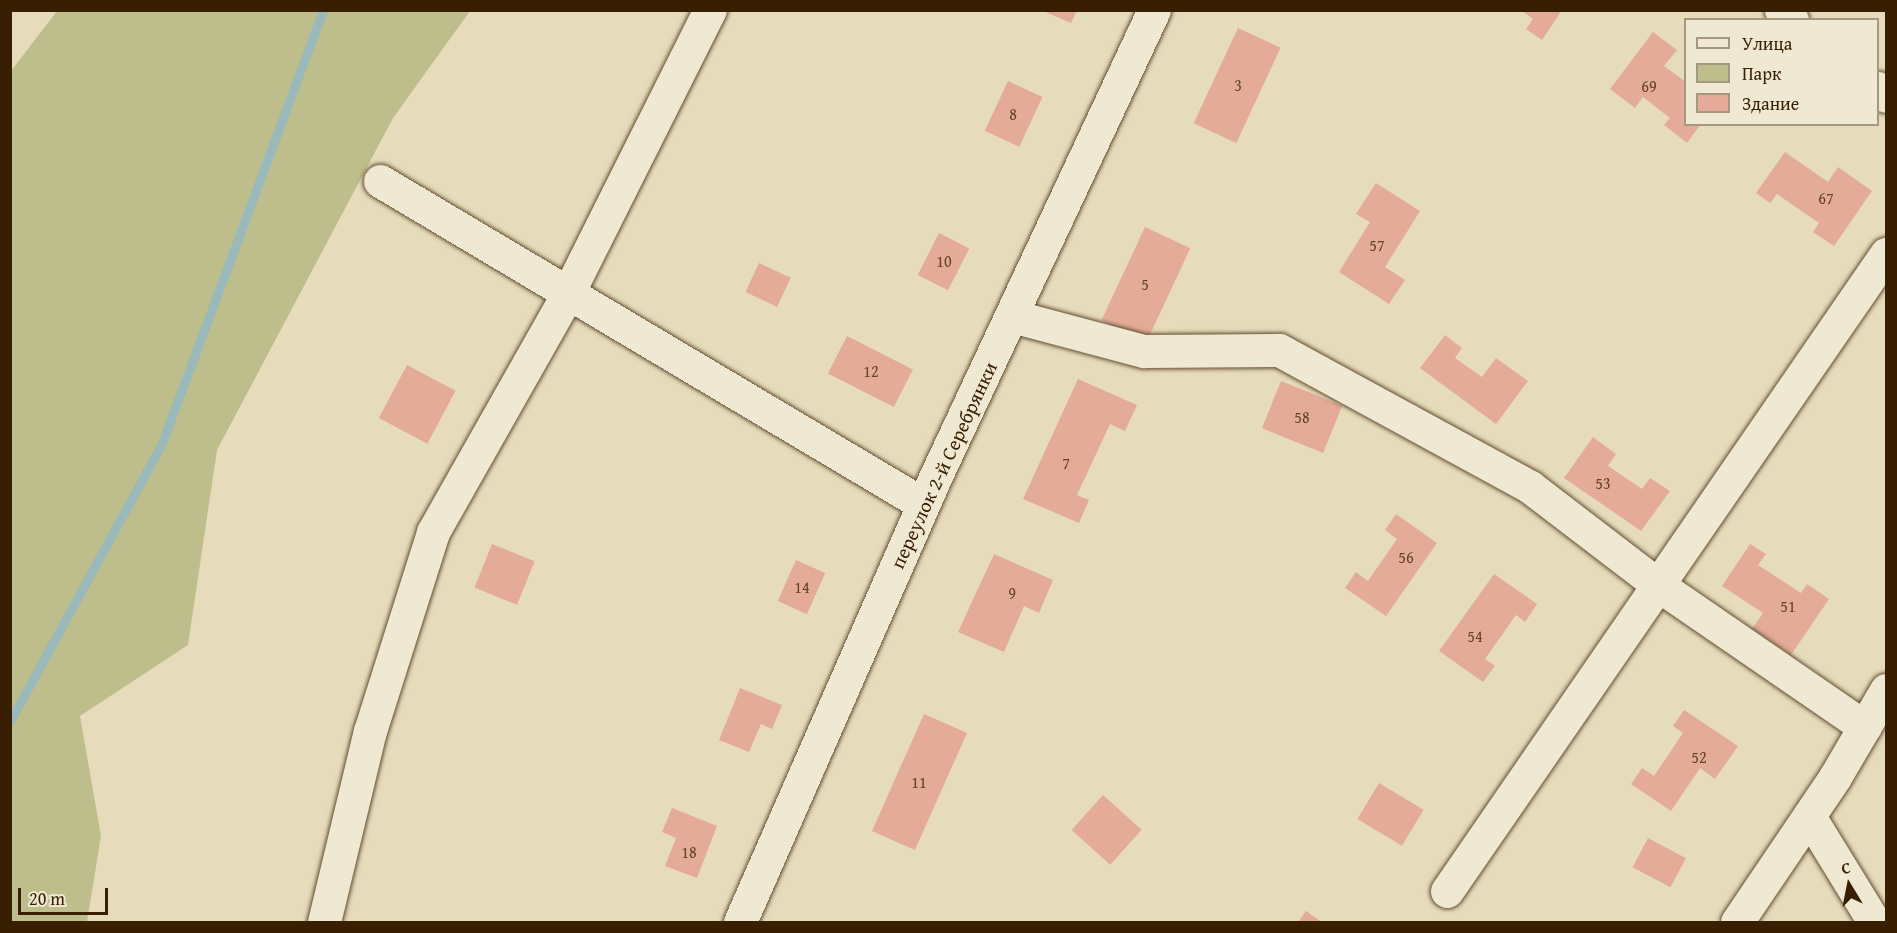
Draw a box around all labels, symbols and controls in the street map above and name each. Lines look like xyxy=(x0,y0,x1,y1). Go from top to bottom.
legend xyxy=(1684,18,1879,126)
text: Улица xyxy=(1742,30,1792,57)
text: Парк xyxy=(1742,60,1781,87)
house number: 3 xyxy=(1234,75,1242,95)
house number: 69 xyxy=(1641,76,1657,96)
text: Здание xyxy=(1742,90,1799,117)
house number: 8 xyxy=(1009,104,1017,124)
house number: 67 xyxy=(1818,188,1834,208)
house number: 57 xyxy=(1369,235,1385,255)
house number: 10 xyxy=(936,251,952,271)
house number: 5 xyxy=(1141,274,1149,294)
street label: переулок 2-й Серебрянки xyxy=(884,358,1002,572)
house number: 12 xyxy=(863,361,879,381)
house number: 58 xyxy=(1294,407,1310,427)
house number: 7 xyxy=(1062,453,1070,473)
house number: 53 xyxy=(1595,473,1611,493)
house number: 56 xyxy=(1398,547,1414,567)
house number: 14 xyxy=(794,577,810,597)
house number: 9 xyxy=(1008,583,1016,603)
house number: 51 xyxy=(1780,596,1796,616)
house number: 54 xyxy=(1467,626,1483,646)
house number: 52 xyxy=(1691,747,1707,767)
house number: 11 xyxy=(911,772,927,792)
house number: 18 xyxy=(681,842,697,862)
north arrow xyxy=(1819,855,1879,915)
text: С xyxy=(1839,855,1852,880)
scale bar xyxy=(21,876,111,914)
text: 20 m xyxy=(29,885,65,912)

